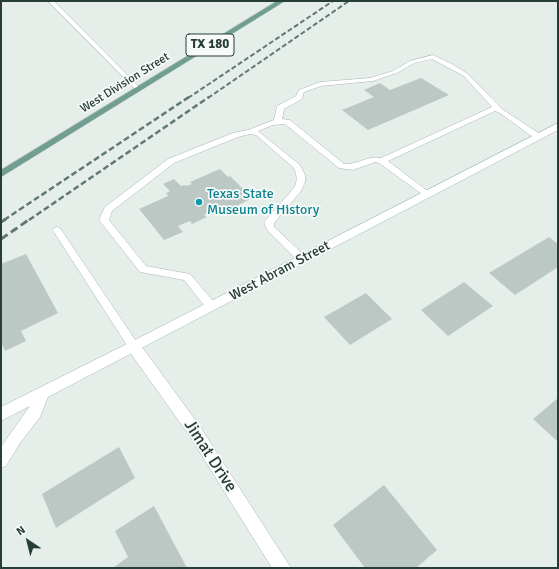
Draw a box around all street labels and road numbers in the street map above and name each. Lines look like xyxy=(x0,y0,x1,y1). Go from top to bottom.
road number: TX 180 xyxy=(186,34,234,56)
street label: West Division Street xyxy=(78,50,172,116)
street label: West Abram Street xyxy=(227,237,333,305)
street label: Jimat Drive xyxy=(179,416,241,496)

